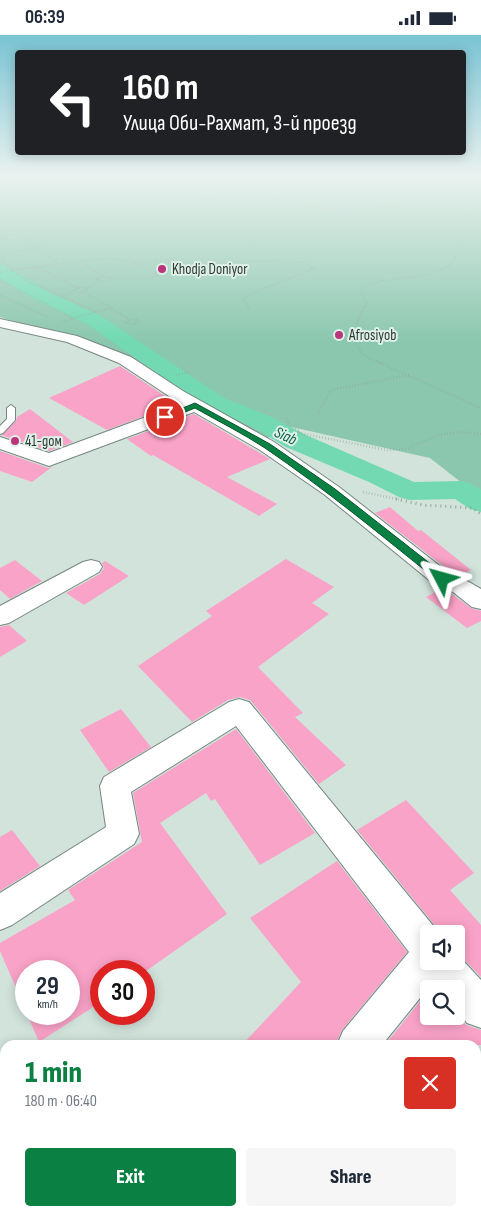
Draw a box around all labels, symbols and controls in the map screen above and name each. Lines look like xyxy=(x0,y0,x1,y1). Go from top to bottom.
text: 06:39 xyxy=(25,6,65,29)
text: 160 m xyxy=(123,67,199,110)
icon: left xyxy=(40,70,105,135)
text: Улица Оби-Рахмат, 3-й проезд xyxy=(123,110,357,137)
place label: Khodja Doniyor xyxy=(172,260,248,279)
marker: Khodja Doniyor xyxy=(156,263,168,275)
place label: Afrosiyob xyxy=(348,326,396,345)
marker: Afrosiyob xyxy=(333,329,345,341)
pin xyxy=(144,396,186,438)
icon: arrive xyxy=(151,403,179,431)
water label: Siab xyxy=(271,423,300,450)
place label: 41-дом xyxy=(25,432,62,451)
marker: 41-дом xyxy=(9,435,21,447)
position arrow xyxy=(415,552,467,604)
map controls xyxy=(420,925,465,1025)
button: sound xyxy=(420,925,465,970)
speed limit sign: 30 xyxy=(90,960,155,1025)
text: 29 xyxy=(36,971,59,1002)
button: search xyxy=(420,980,465,1025)
text: km/h xyxy=(37,997,58,1012)
text: 1 min xyxy=(25,1055,82,1091)
button: close xyxy=(404,1057,456,1109)
text: 180 m · 06:40 xyxy=(25,1092,97,1111)
button: Exit xyxy=(25,1148,236,1206)
button: Share xyxy=(246,1148,456,1206)

